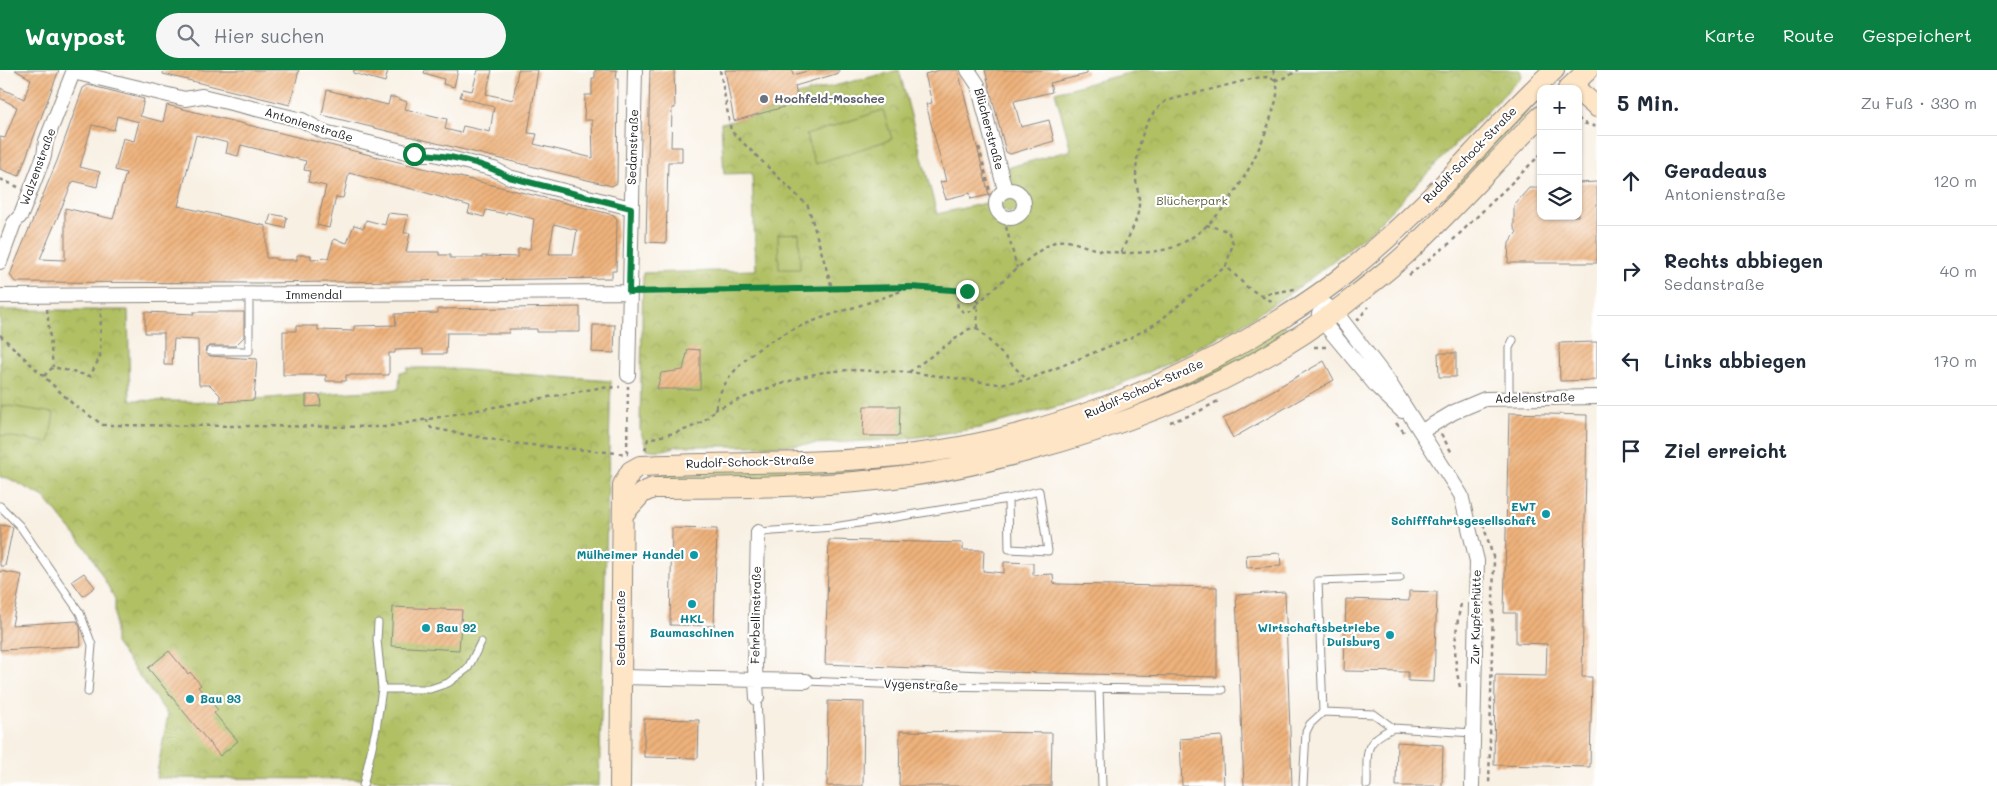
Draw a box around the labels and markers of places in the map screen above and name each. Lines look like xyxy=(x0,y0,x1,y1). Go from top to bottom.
place label: Hochfeld-Moschee xyxy=(774,90,885,106)
marker: Hochfeld-Moschee xyxy=(758,93,770,105)
place label: EWT Schifffahrtsgesellschaft xyxy=(1391,498,1536,528)
marker: EWT Schifffahrtsgesellschaft xyxy=(1540,508,1552,520)
place label: Mülheimer Handel xyxy=(577,546,684,562)
marker: Mülheimer Handel xyxy=(688,549,700,561)
marker: HKL Baumaschinen xyxy=(686,598,698,610)
place label: HKL Baumaschinen xyxy=(650,610,734,640)
place label: Bau 92 xyxy=(436,619,477,635)
place label: Wirtschaftsbetriebe Duisburg xyxy=(1258,619,1380,649)
marker: Bau 92 xyxy=(420,622,432,634)
marker: Wirtschaftsbetriebe Duisburg xyxy=(1384,629,1396,641)
place label: Bau 93 xyxy=(200,690,241,706)
marker: Bau 93 xyxy=(184,693,196,705)

